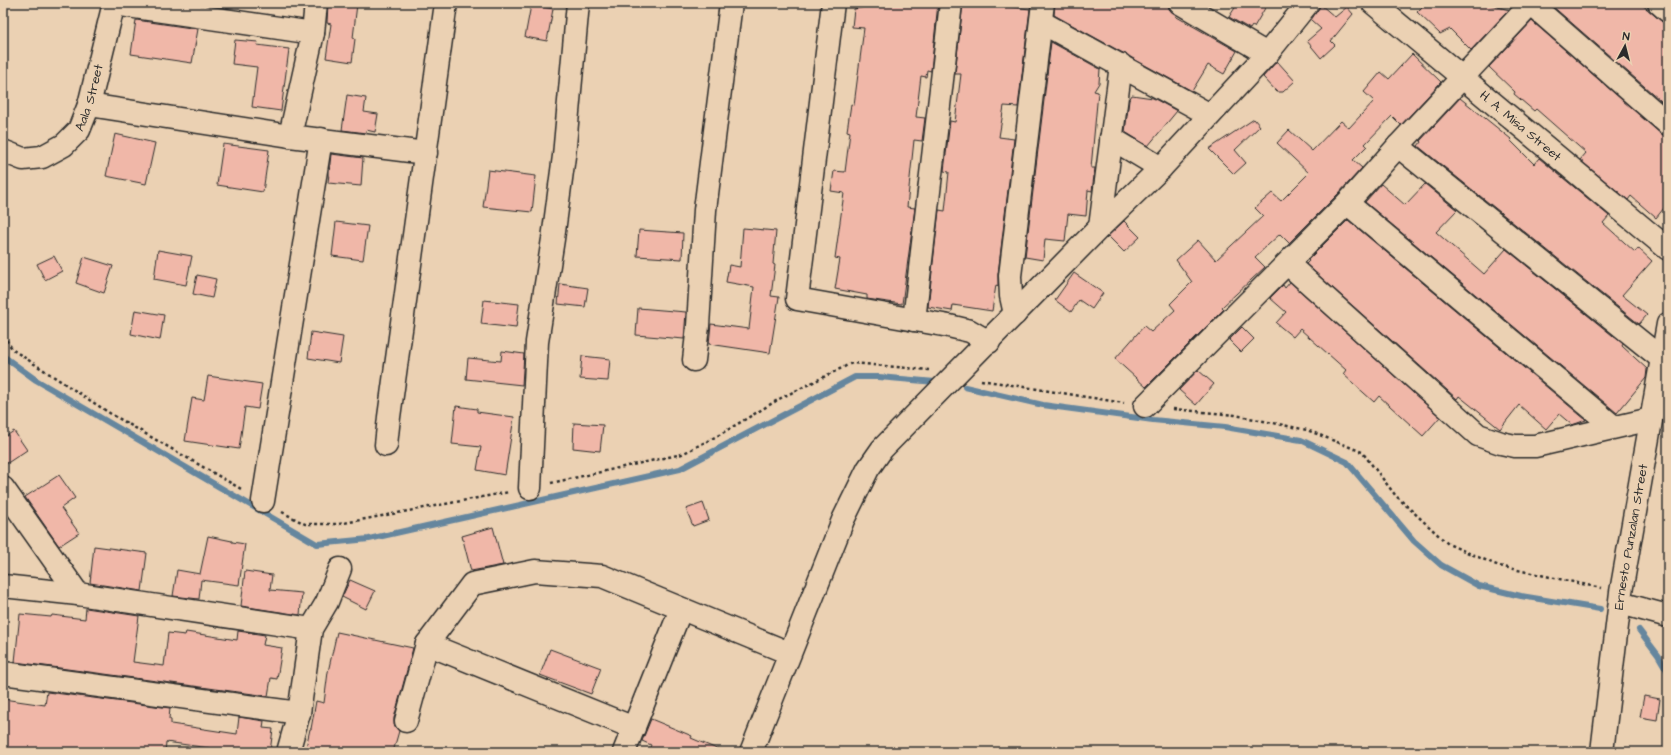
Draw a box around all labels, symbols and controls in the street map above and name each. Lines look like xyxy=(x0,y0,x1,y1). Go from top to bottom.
north arrow xyxy=(1605,26,1645,66)
text: N xyxy=(1622,29,1631,44)
street label: Aala Street xyxy=(70,62,108,134)
street label: H. A. Misa Street xyxy=(1476,87,1566,166)
street label: Ernesto Punzalan Street xyxy=(1610,462,1652,611)

